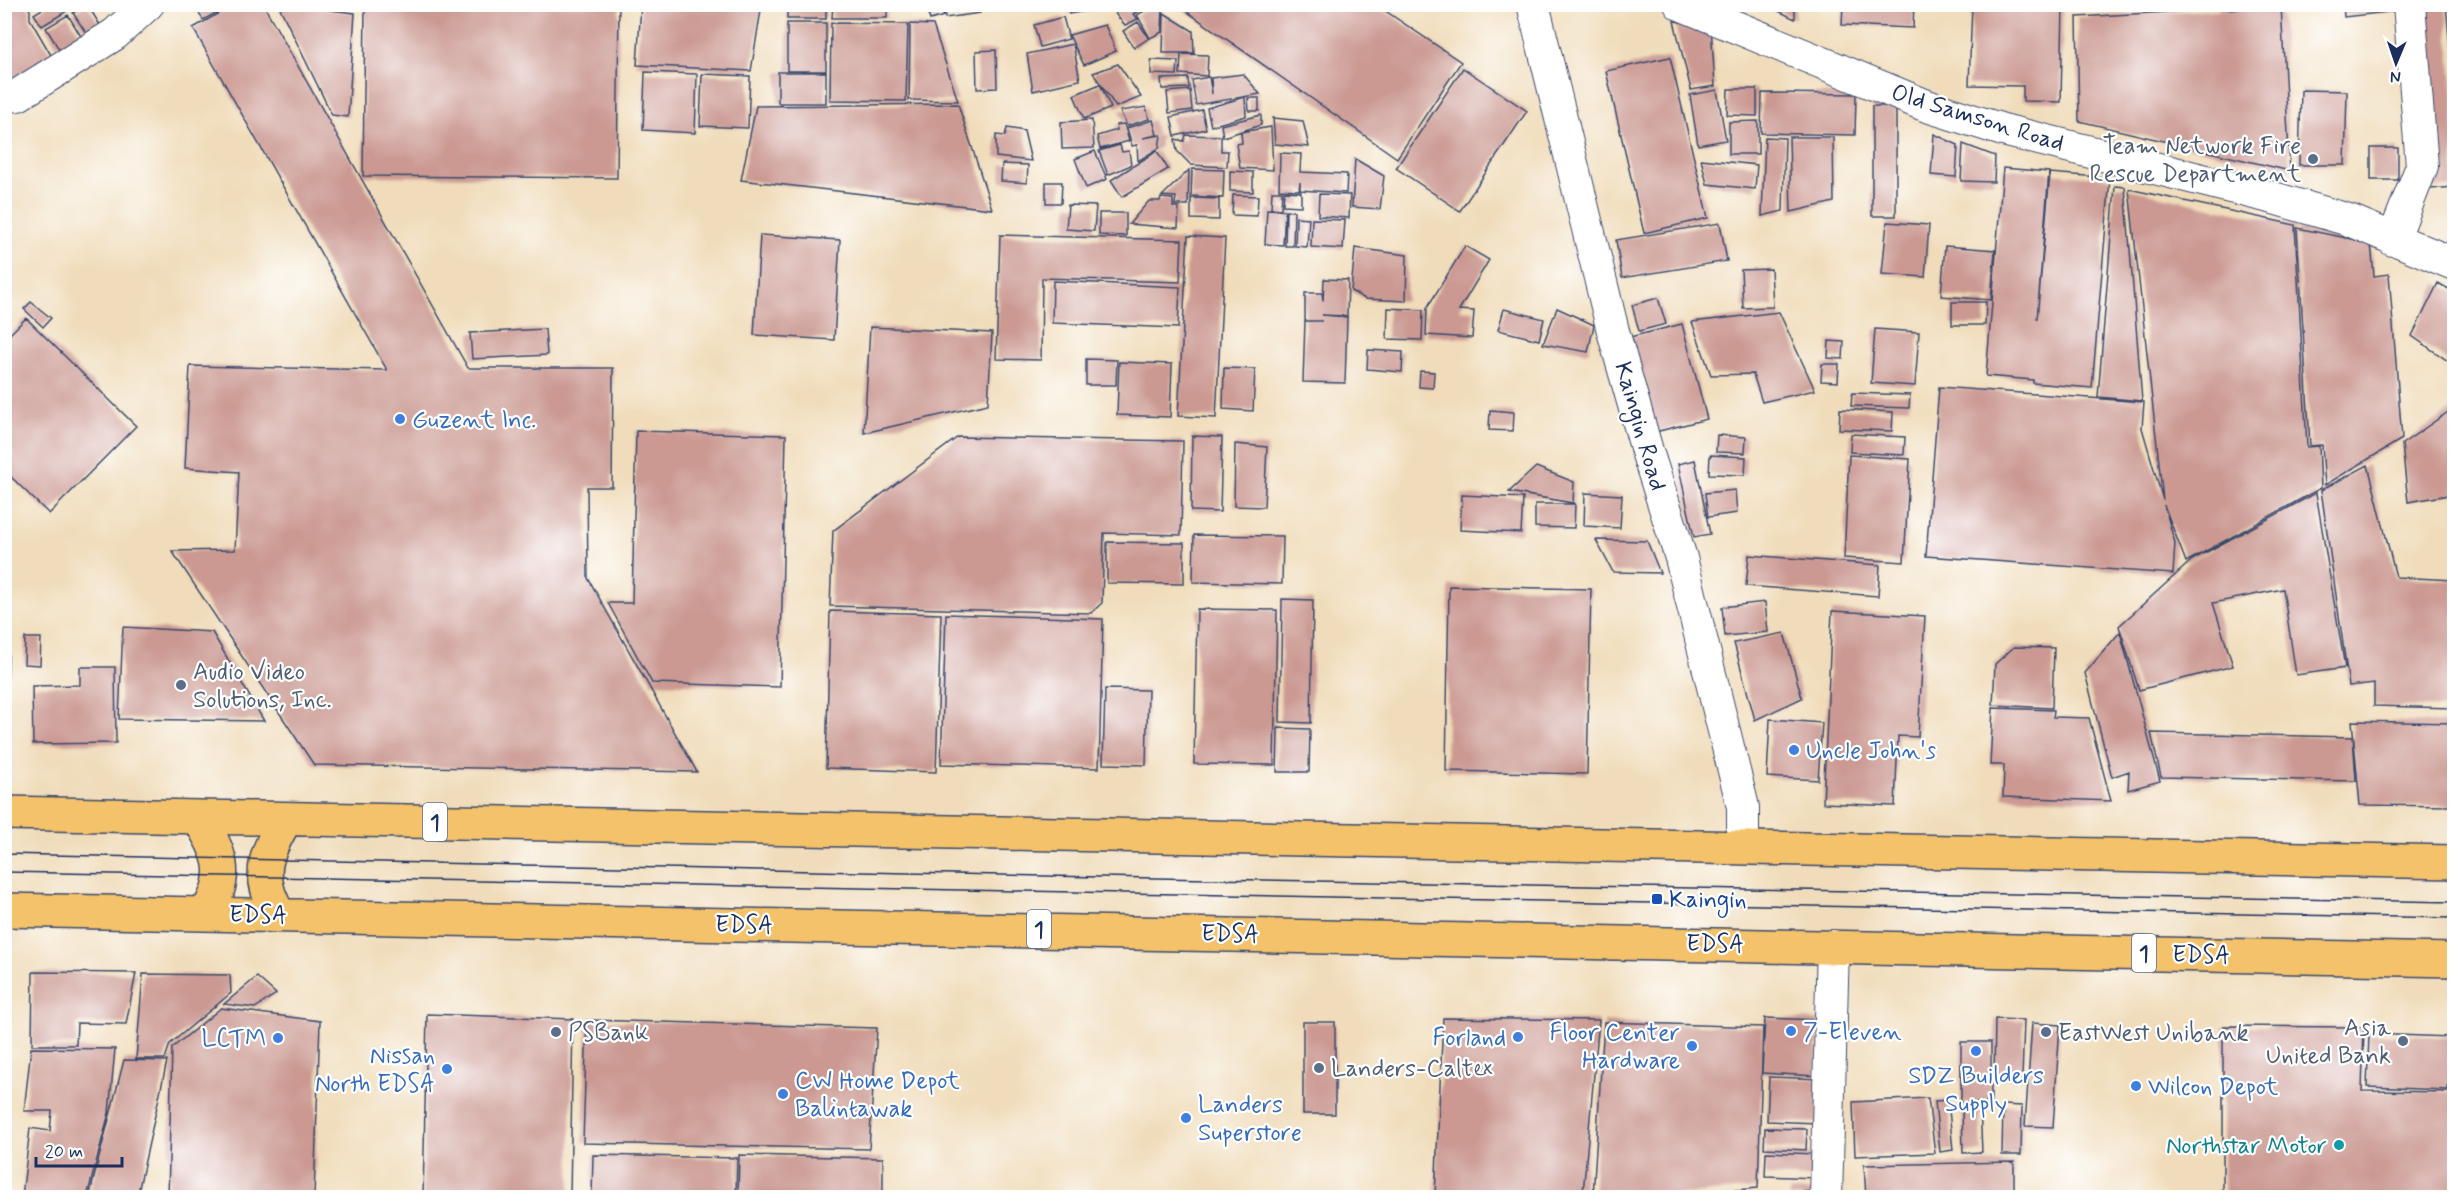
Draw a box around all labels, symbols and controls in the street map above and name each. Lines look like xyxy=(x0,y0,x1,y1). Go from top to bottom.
north arrow xyxy=(2366,33,2426,93)
text: N xyxy=(2390,66,2401,87)
street label: Old Samson Road xyxy=(1887,77,2068,159)
place label: Team Network Fire Rescue Department xyxy=(2090,131,2301,190)
marker: Team Network Fire Rescue Department xyxy=(2306,152,2320,166)
street label: Kaingin Road xyxy=(1604,358,1673,495)
place label: Guzent Inc. xyxy=(412,405,536,436)
marker: Guzent Inc. xyxy=(393,412,407,426)
place label: Audio Video Solutions, Inc. xyxy=(193,657,332,716)
marker: Audio Video Solutions, Inc. xyxy=(174,678,188,692)
place label: Uncle John's xyxy=(1806,736,1937,767)
marker: Uncle John's xyxy=(1787,743,1801,757)
road number: 1 xyxy=(423,803,447,841)
place label: Kaingin xyxy=(1669,885,1747,918)
marker: Kaingin xyxy=(1650,892,1664,906)
street label: EDSA xyxy=(229,899,287,932)
street label: EDSA xyxy=(715,909,773,942)
road number: 1 xyxy=(1027,910,1051,948)
street label: EDSA xyxy=(1201,918,1259,951)
street label: EDSA xyxy=(1686,928,1744,961)
road number: 1 xyxy=(2132,934,2156,972)
street label: EDSA xyxy=(2172,939,2230,972)
place label: Asia United Bank xyxy=(2266,1013,2392,1072)
place label: 7-Eleven xyxy=(1803,1017,1902,1048)
place label: PSBank xyxy=(568,1018,648,1049)
place label: Floor Center Hardware xyxy=(1549,1018,1680,1077)
place label: EastWest Unibank xyxy=(2058,1018,2249,1049)
place label: Forland xyxy=(1433,1023,1506,1054)
place label: LCTM xyxy=(201,1024,266,1055)
marker: 7-Eleven xyxy=(1784,1024,1798,1038)
marker: PSBank xyxy=(549,1025,563,1039)
marker: EastWest Unibank xyxy=(2039,1025,2053,1039)
marker: Forland xyxy=(1511,1030,1525,1044)
marker: LCTM xyxy=(271,1031,285,1045)
marker: Asia United Bank xyxy=(2396,1034,2410,1048)
marker: Floor Center Hardware xyxy=(1685,1039,1699,1053)
place label: Nissan North EDSA xyxy=(315,1041,435,1100)
marker: SDZ Builders Supply xyxy=(1969,1044,1983,1058)
place label: Landers-Caltex xyxy=(1331,1054,1493,1085)
marker: Landers-Caltex xyxy=(1312,1061,1326,1075)
place label: SDZ Builders Supply xyxy=(1908,1061,2044,1120)
marker: Nissan North EDSA xyxy=(440,1062,454,1076)
place label: CW Home Depot Balintawak xyxy=(795,1066,960,1125)
place label: Wilcon Depot xyxy=(2148,1072,2278,1103)
marker: Wilcon Depot xyxy=(2129,1079,2143,1093)
marker: CW Home Depot Balintawak xyxy=(776,1087,790,1101)
place label: Landers Superstore xyxy=(1198,1090,1302,1149)
marker: Landers Superstore xyxy=(1179,1111,1193,1125)
scale bar xyxy=(36,1130,122,1168)
place label: Northstar Motor xyxy=(2166,1131,2327,1162)
marker: Northstar Motor xyxy=(2332,1138,2346,1152)
text: 20 m xyxy=(45,1140,83,1164)

